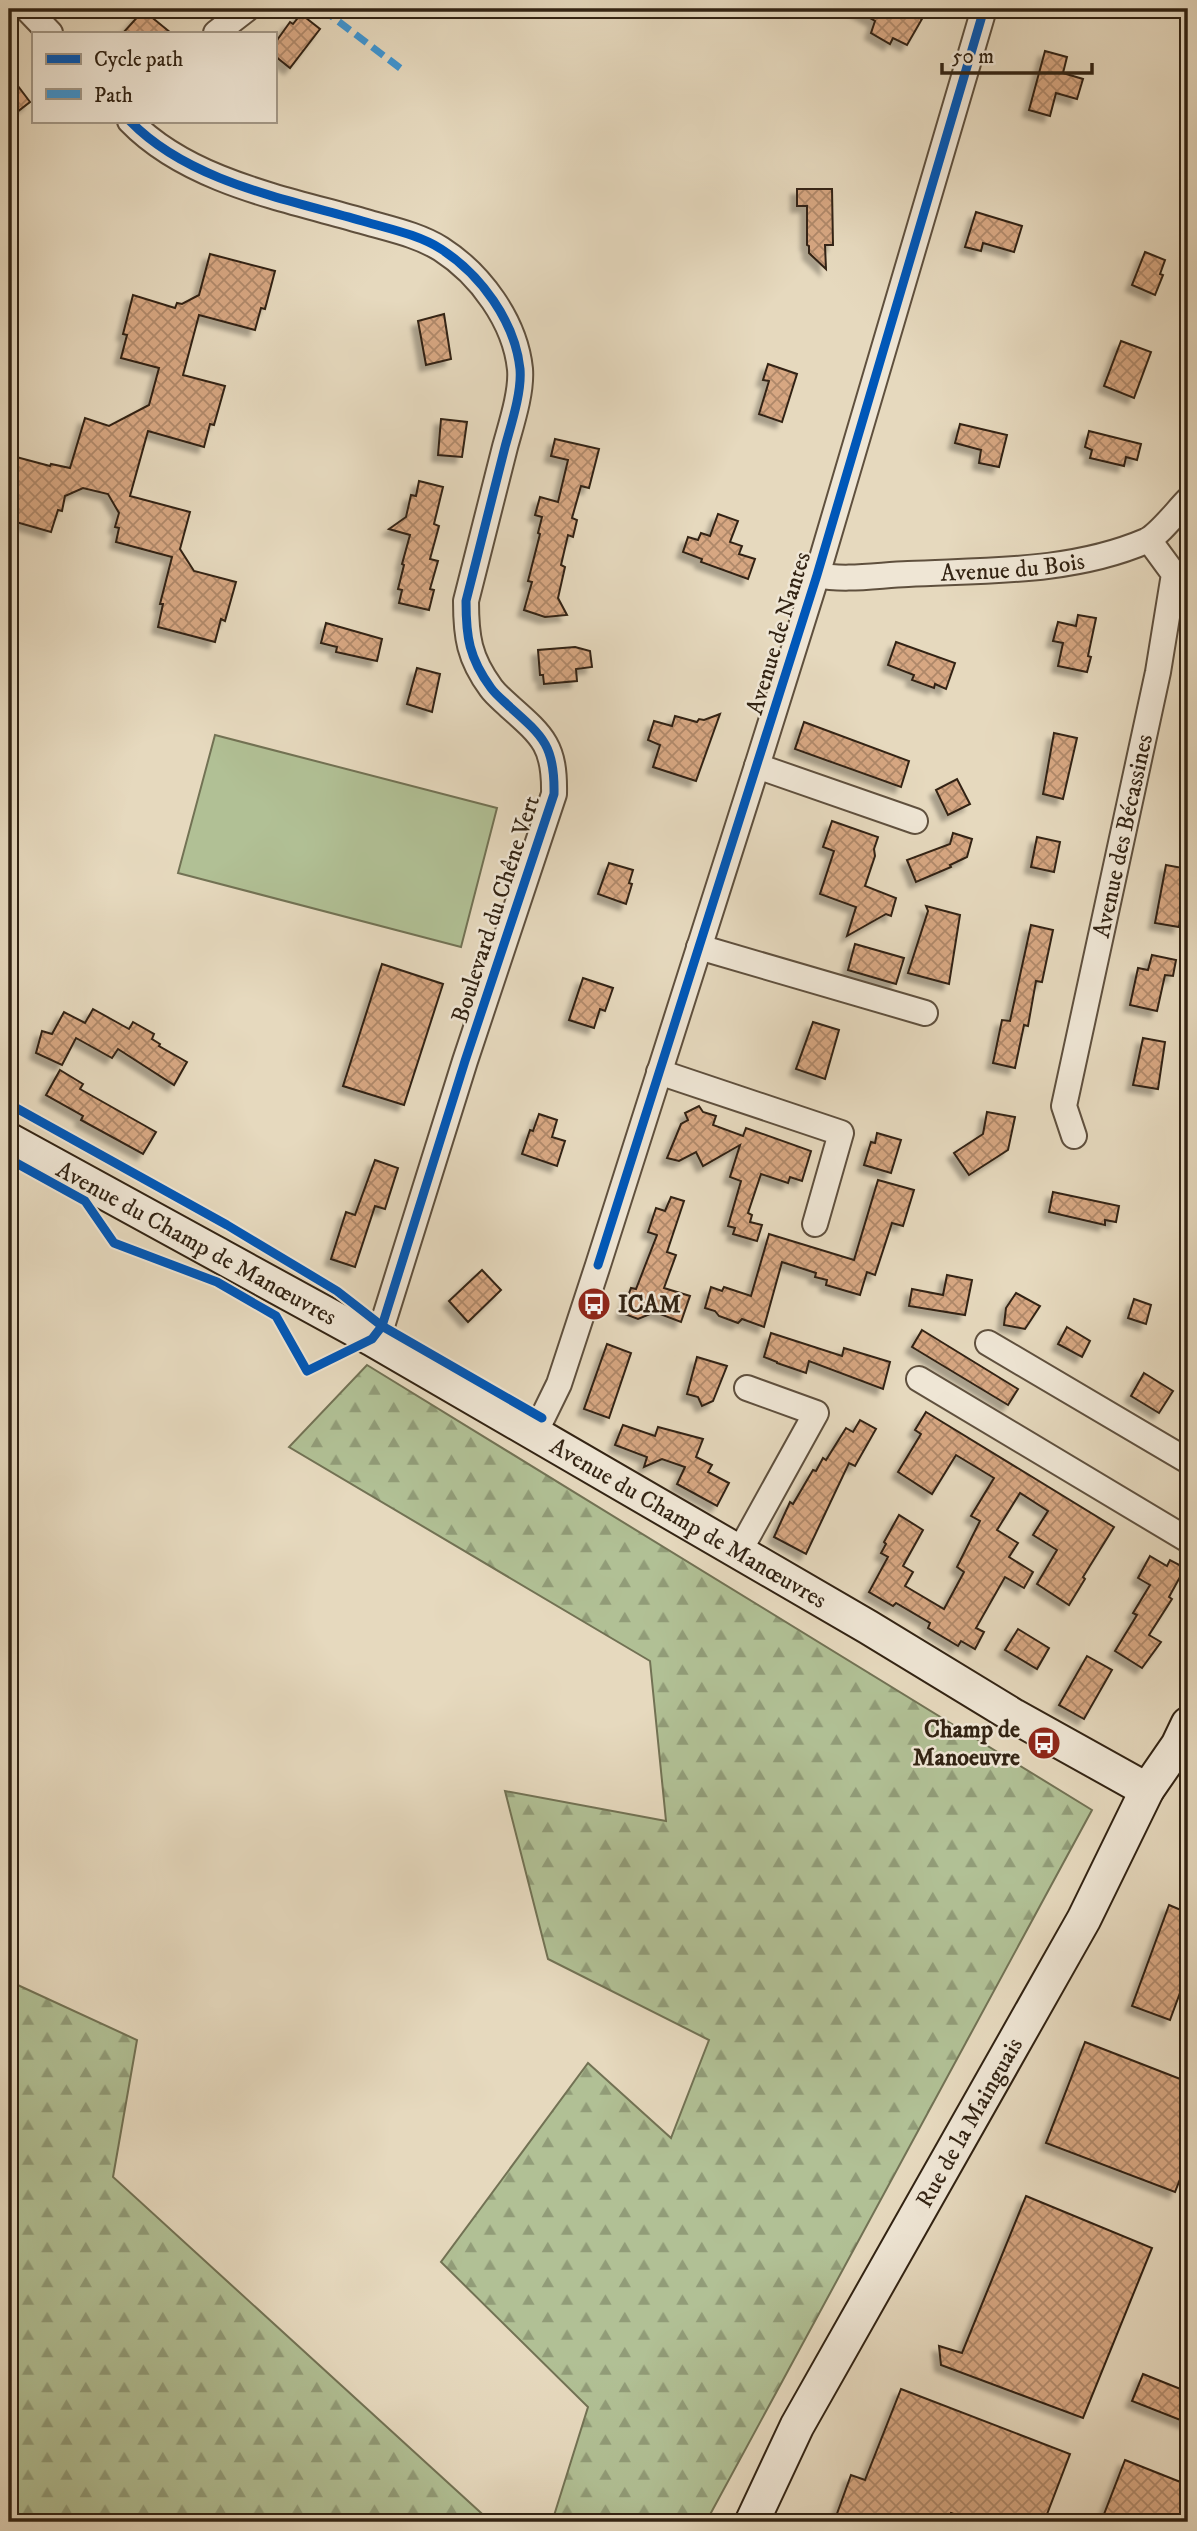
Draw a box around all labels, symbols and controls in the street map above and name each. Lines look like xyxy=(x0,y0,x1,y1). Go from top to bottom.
legend xyxy=(32,32,276,122)
scale bar xyxy=(942,32,1092,76)
text: 50 m xyxy=(952,44,994,70)
text: Cycle path xyxy=(94,47,183,73)
text: Path xyxy=(94,83,133,109)
street label: Avenue du Bois xyxy=(940,546,1087,589)
street label: Avenue de Nantes xyxy=(740,548,818,718)
street label: Avenue des Bécassines xyxy=(1087,731,1160,941)
street label: Boulevard du Chêne Vert xyxy=(445,791,547,1027)
street label: Avenue du Champ de Manœuvres xyxy=(51,1155,342,1333)
bus stop icon: ICAM xyxy=(575,1285,613,1323)
place label: ICAM xyxy=(618,1290,681,1320)
street label: Avenue du Champ de Manœuvres xyxy=(544,1432,832,1616)
place label: Champ de Manoeuvre xyxy=(913,1715,1020,1773)
bus stop icon: Champ de Manoeuvre xyxy=(1025,1724,1063,1762)
street label: Rue de la Mainguais xyxy=(910,2032,1030,2213)

